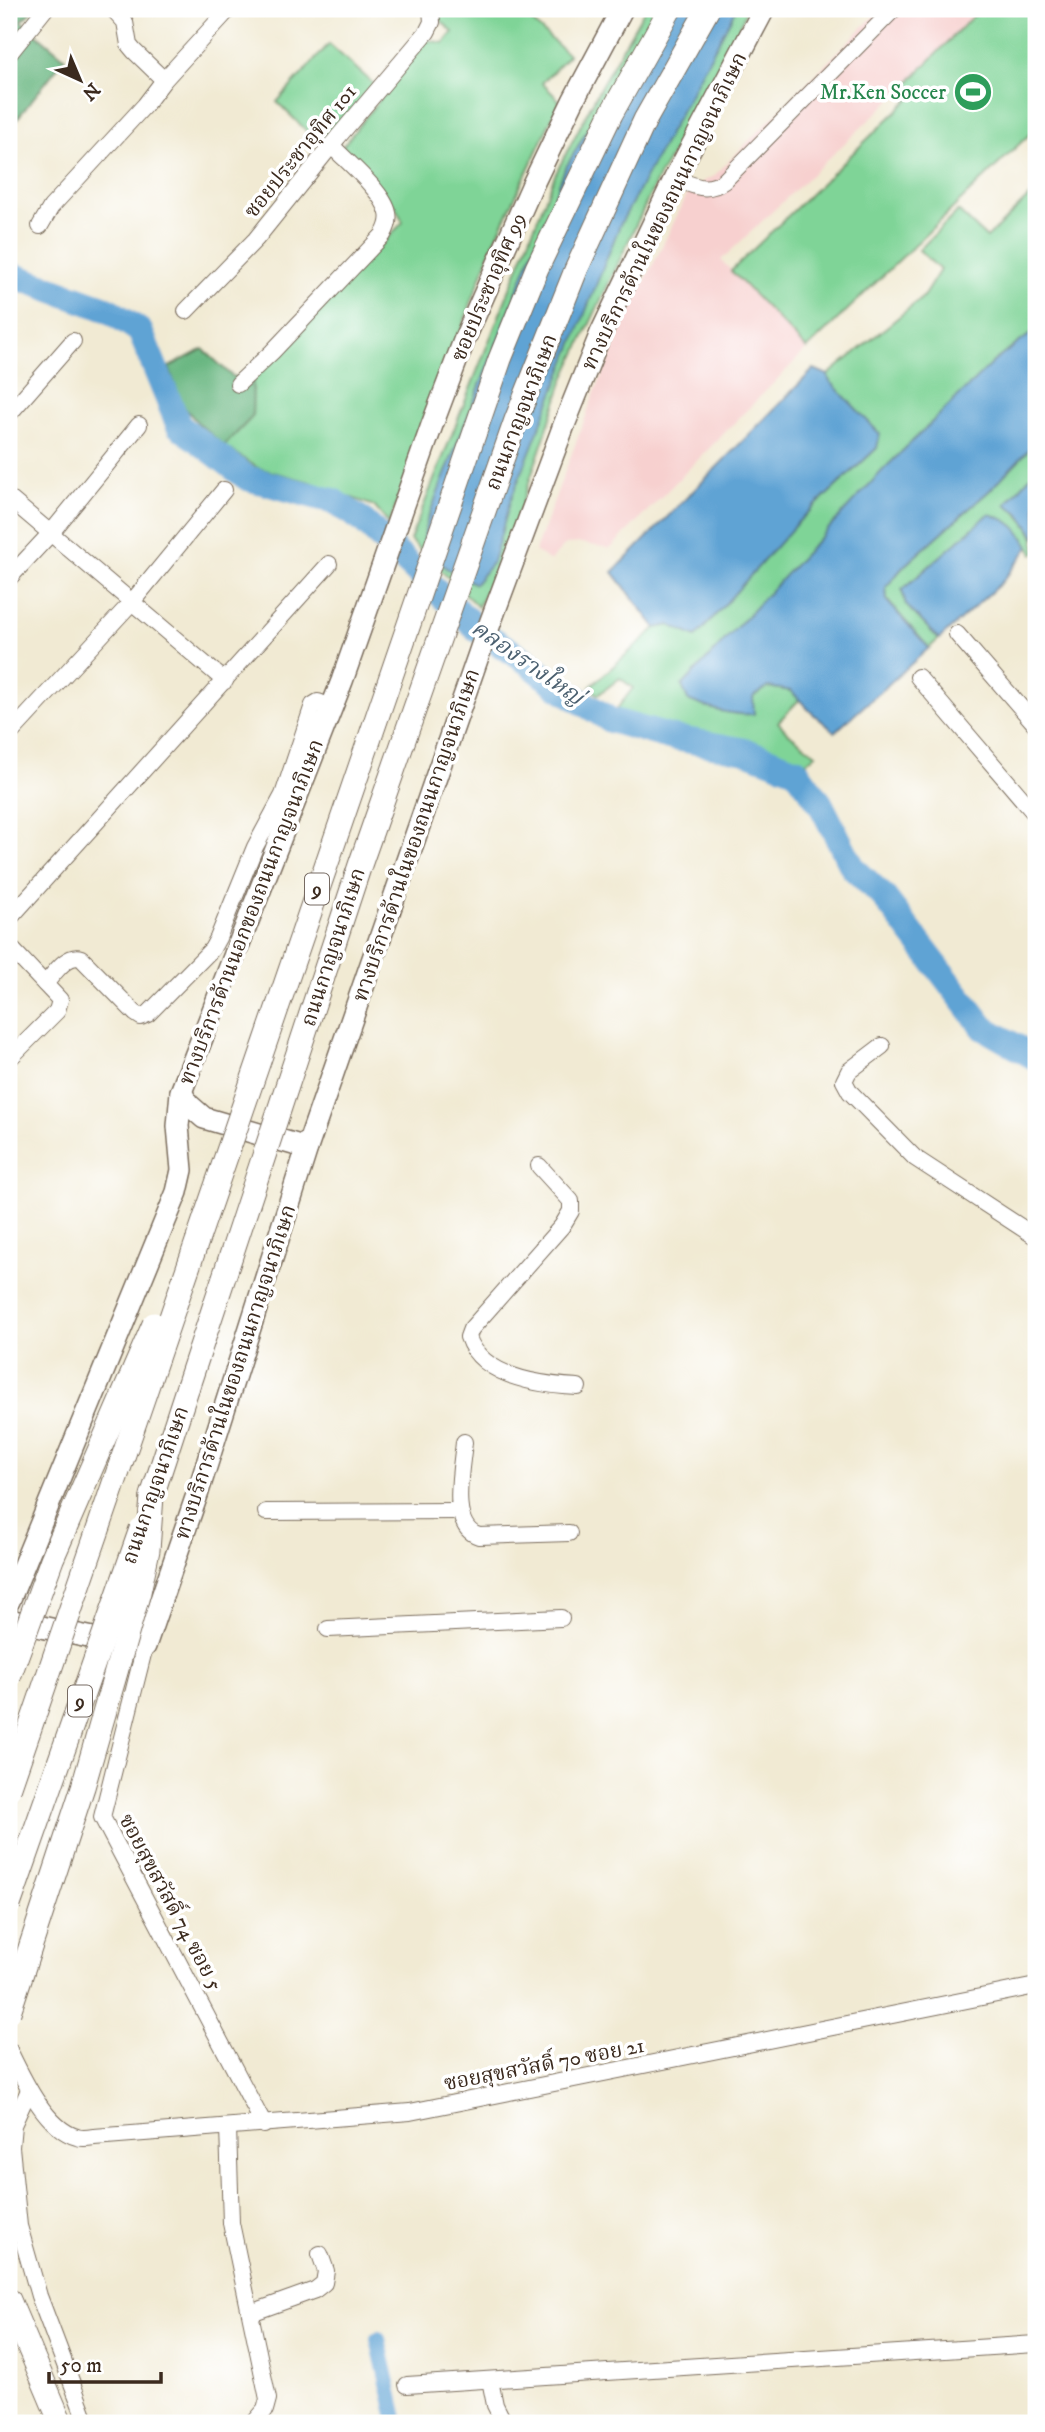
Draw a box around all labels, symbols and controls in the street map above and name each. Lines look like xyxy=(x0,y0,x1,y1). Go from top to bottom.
north arrow xyxy=(46,46,116,116)
street label: ทางบริการด้านในของถนนกาญจนาภิเษก xyxy=(574,47,753,375)
sports icon: Mr.Ken Soccer xyxy=(952,71,994,113)
text: N xyxy=(77,77,104,105)
street label: ซอยประชาอุทิศ 101 xyxy=(239,80,363,224)
place label: Mr.Ken Soccer xyxy=(820,80,946,106)
street label: ซอยประชาอุทิศ 99 xyxy=(446,209,532,366)
street label: ถนนกาญจนาภิเษก xyxy=(480,330,564,494)
water label: คลองรางใหญ่ xyxy=(465,612,593,714)
street label: ทางบริการด้านในของถนนกาญจนาภิเษก xyxy=(345,664,486,1005)
street label: ทางบริการด้านนอกของถนนกาญจนาภิเษก xyxy=(174,736,330,1089)
street label: ถนนกาญจนาภิเษก xyxy=(296,865,372,1030)
road number: 9 xyxy=(305,874,329,904)
street label: ทางบริการด้านในของถนนกาญจนาภิเษก xyxy=(167,1201,302,1543)
street label: ถนนกาญจนาภิเษก xyxy=(117,1403,195,1568)
road number: 9 xyxy=(68,1686,92,1716)
street label: ซอยสุขสวัสดิ์ 74 ซอย 5 xyxy=(113,1808,231,1995)
street label: ซอยสุขสวัสดิ์ 70 ซอย 21 xyxy=(441,2029,647,2097)
scale bar xyxy=(49,2341,161,2385)
text: 50 m xyxy=(60,2353,102,2379)

